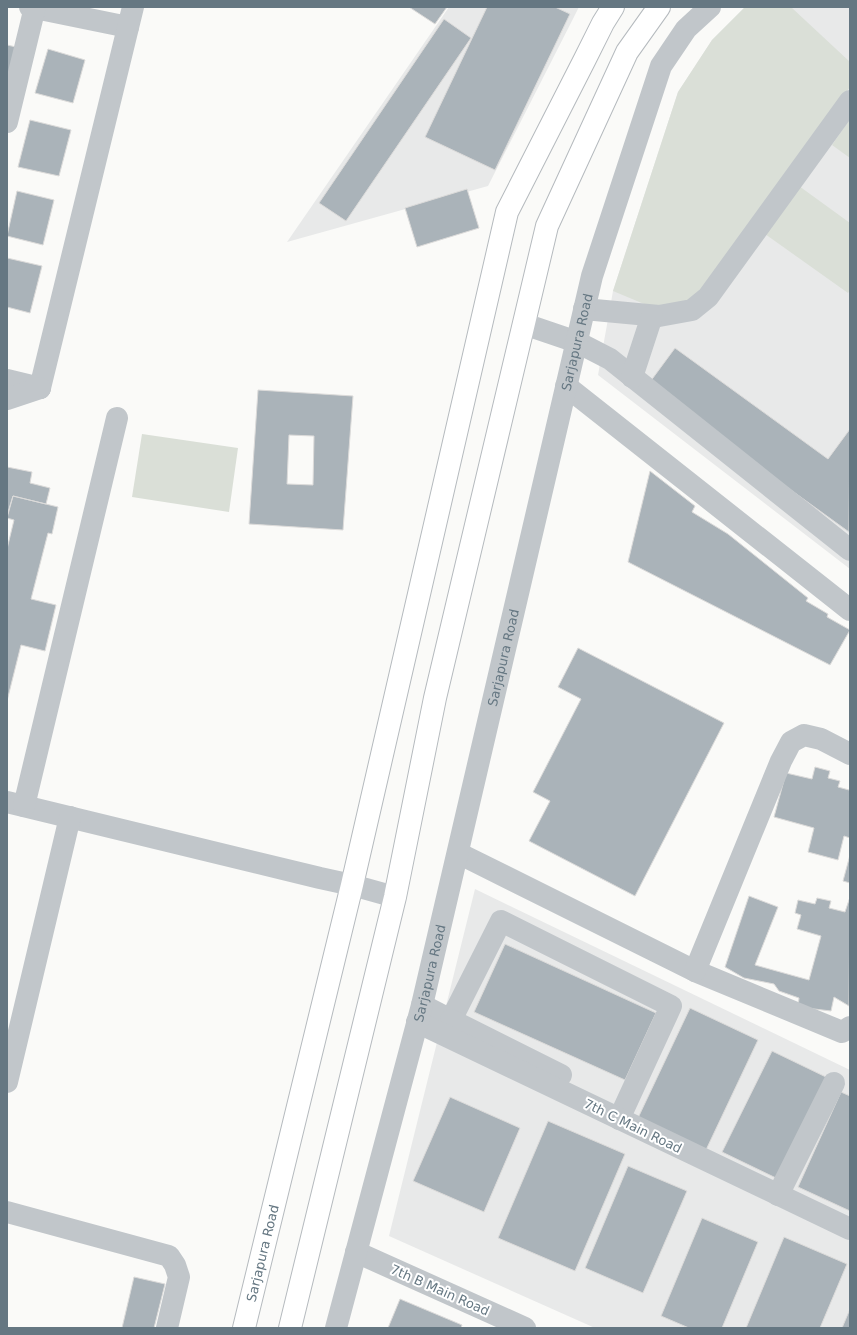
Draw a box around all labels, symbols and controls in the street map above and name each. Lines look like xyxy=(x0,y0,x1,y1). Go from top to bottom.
street label: Sarjapura Road xyxy=(558,292,595,392)
street label: Sarjapura Road xyxy=(484,607,522,708)
street label: Sarjapura Road xyxy=(410,923,448,1024)
street label: 7th C Main Road xyxy=(582,1096,684,1156)
street label: Sarjapura Road xyxy=(243,1203,281,1303)
street label: 7th B Main Road xyxy=(388,1261,492,1319)

